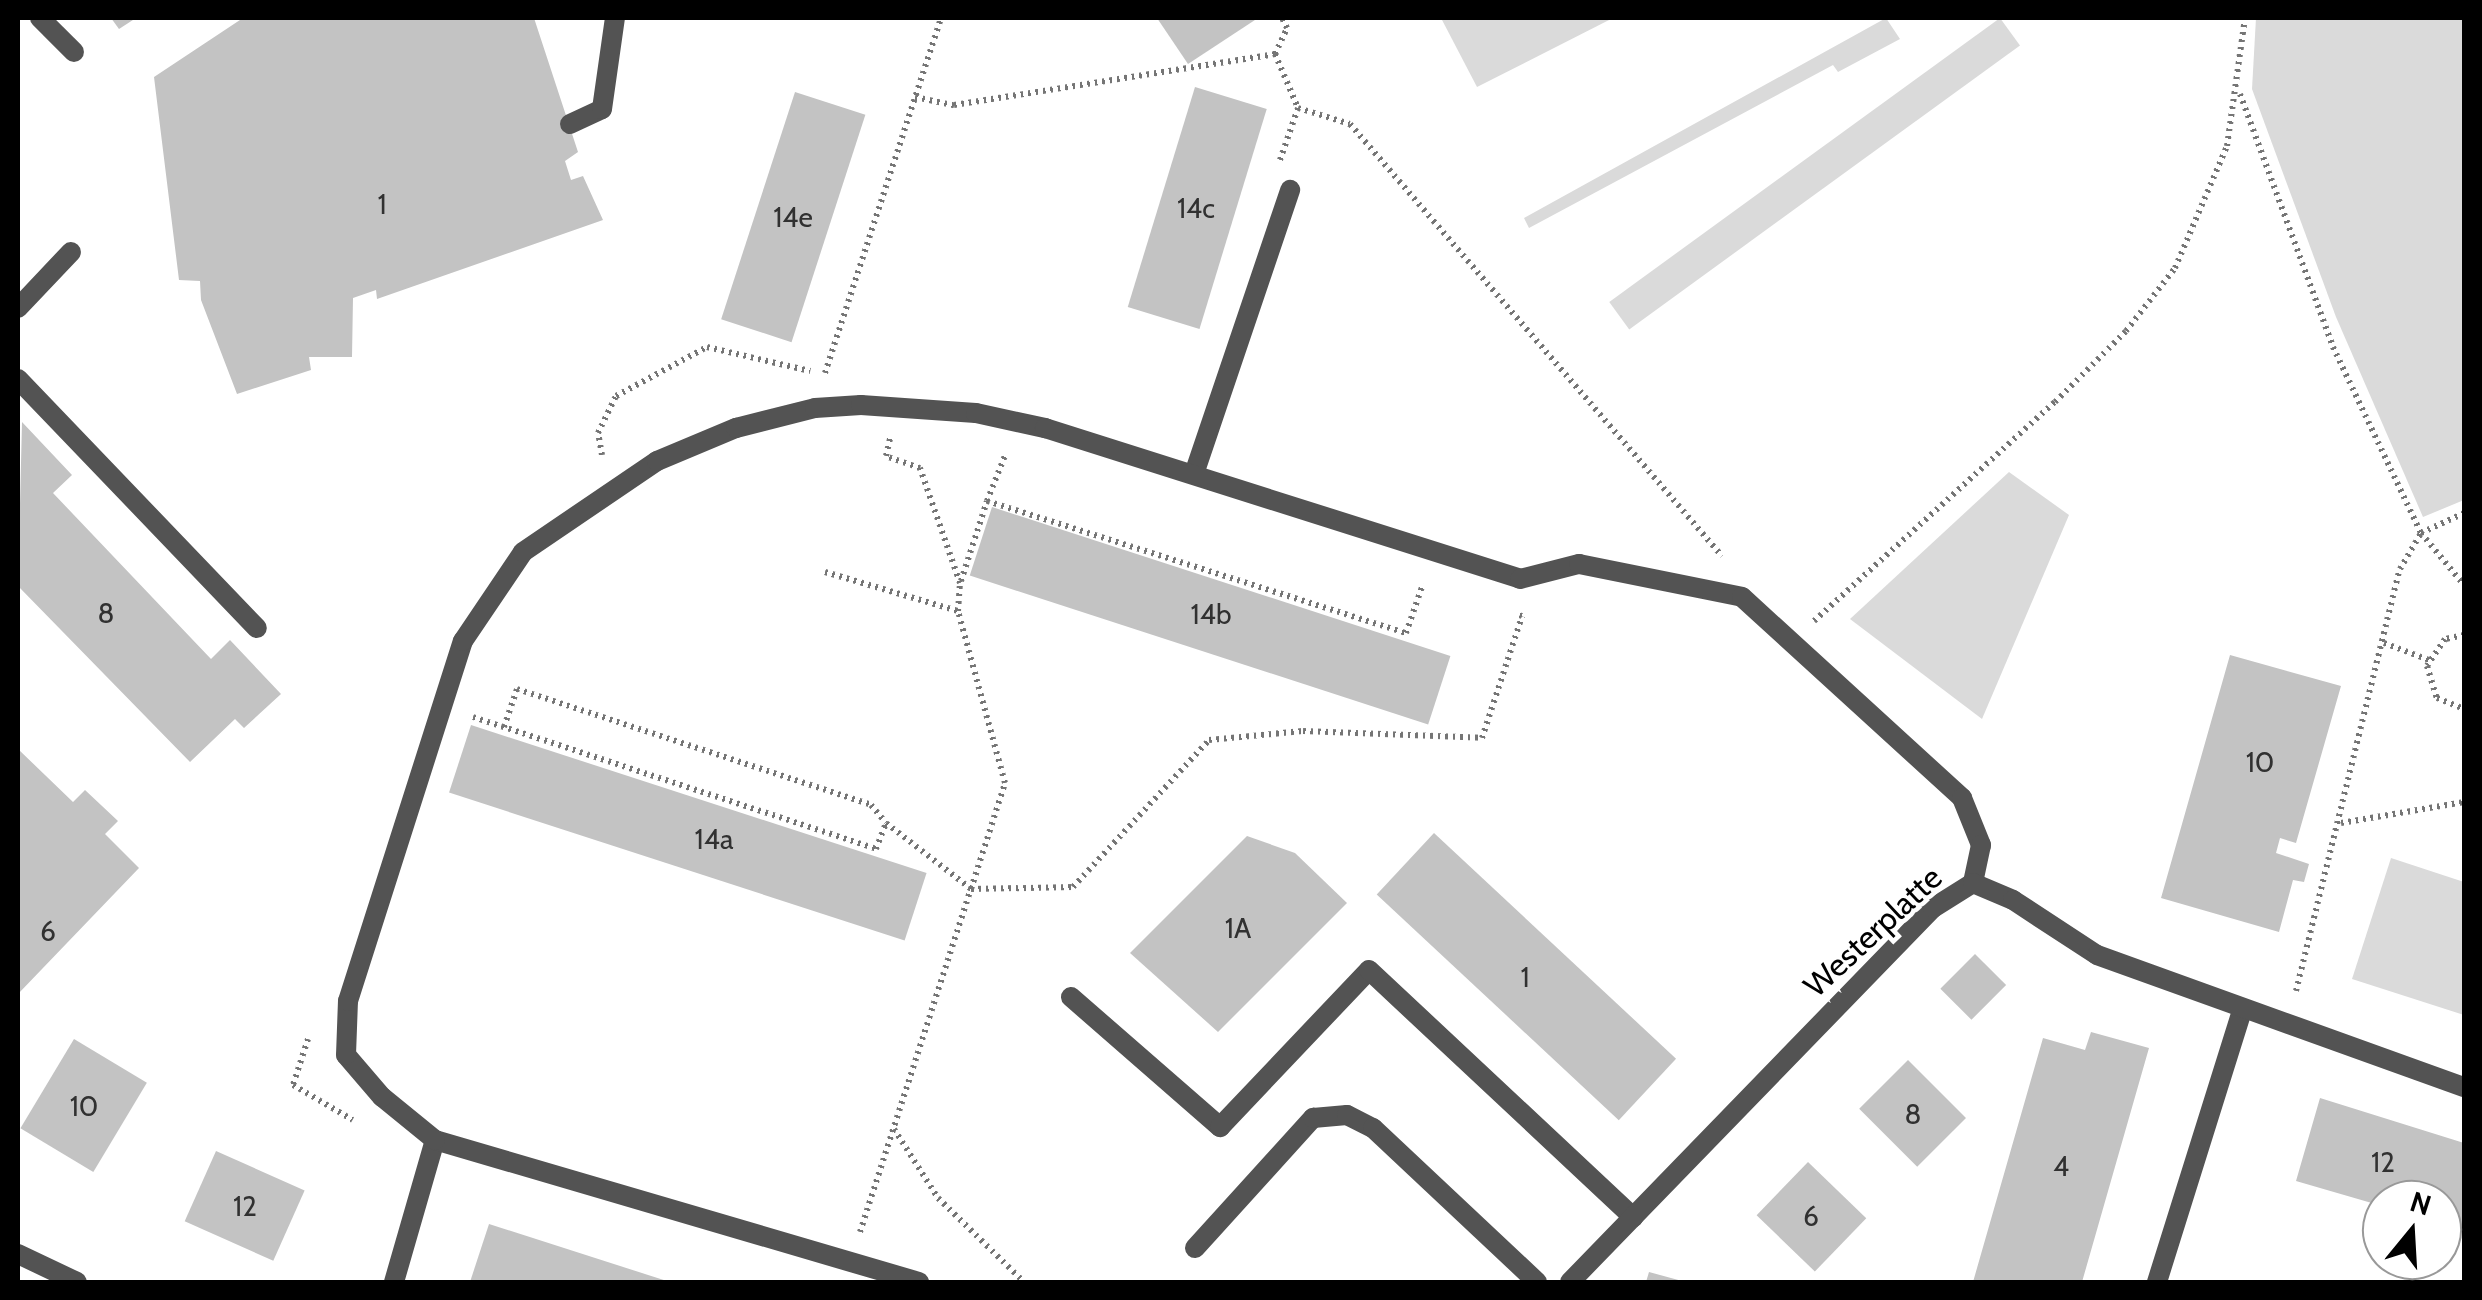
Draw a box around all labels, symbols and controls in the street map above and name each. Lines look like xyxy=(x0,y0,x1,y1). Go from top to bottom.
house number: 1 xyxy=(377,187,387,221)
house number: 14c xyxy=(1177,191,1215,225)
house number: 14e xyxy=(773,200,813,234)
house number: 8 xyxy=(98,596,114,630)
house number: 14b xyxy=(1191,597,1231,631)
house number: 10 xyxy=(2246,745,2274,779)
house number: 14a xyxy=(695,822,733,856)
street label: Westerplatte xyxy=(1796,859,1950,1005)
house number: 1A xyxy=(1225,911,1251,945)
house number: 6 xyxy=(40,914,56,948)
house number: 1 xyxy=(1520,960,1530,994)
house number: 10 xyxy=(70,1089,98,1123)
house number: 8 xyxy=(1905,1097,1921,1131)
house number: 12 xyxy=(2371,1145,2395,1179)
house number: 4 xyxy=(2053,1149,2069,1183)
north arrow xyxy=(2362,1180,2462,1280)
text: N xyxy=(2406,1184,2435,1223)
house number: 12 xyxy=(233,1189,257,1223)
house number: 6 xyxy=(1803,1199,1819,1233)

